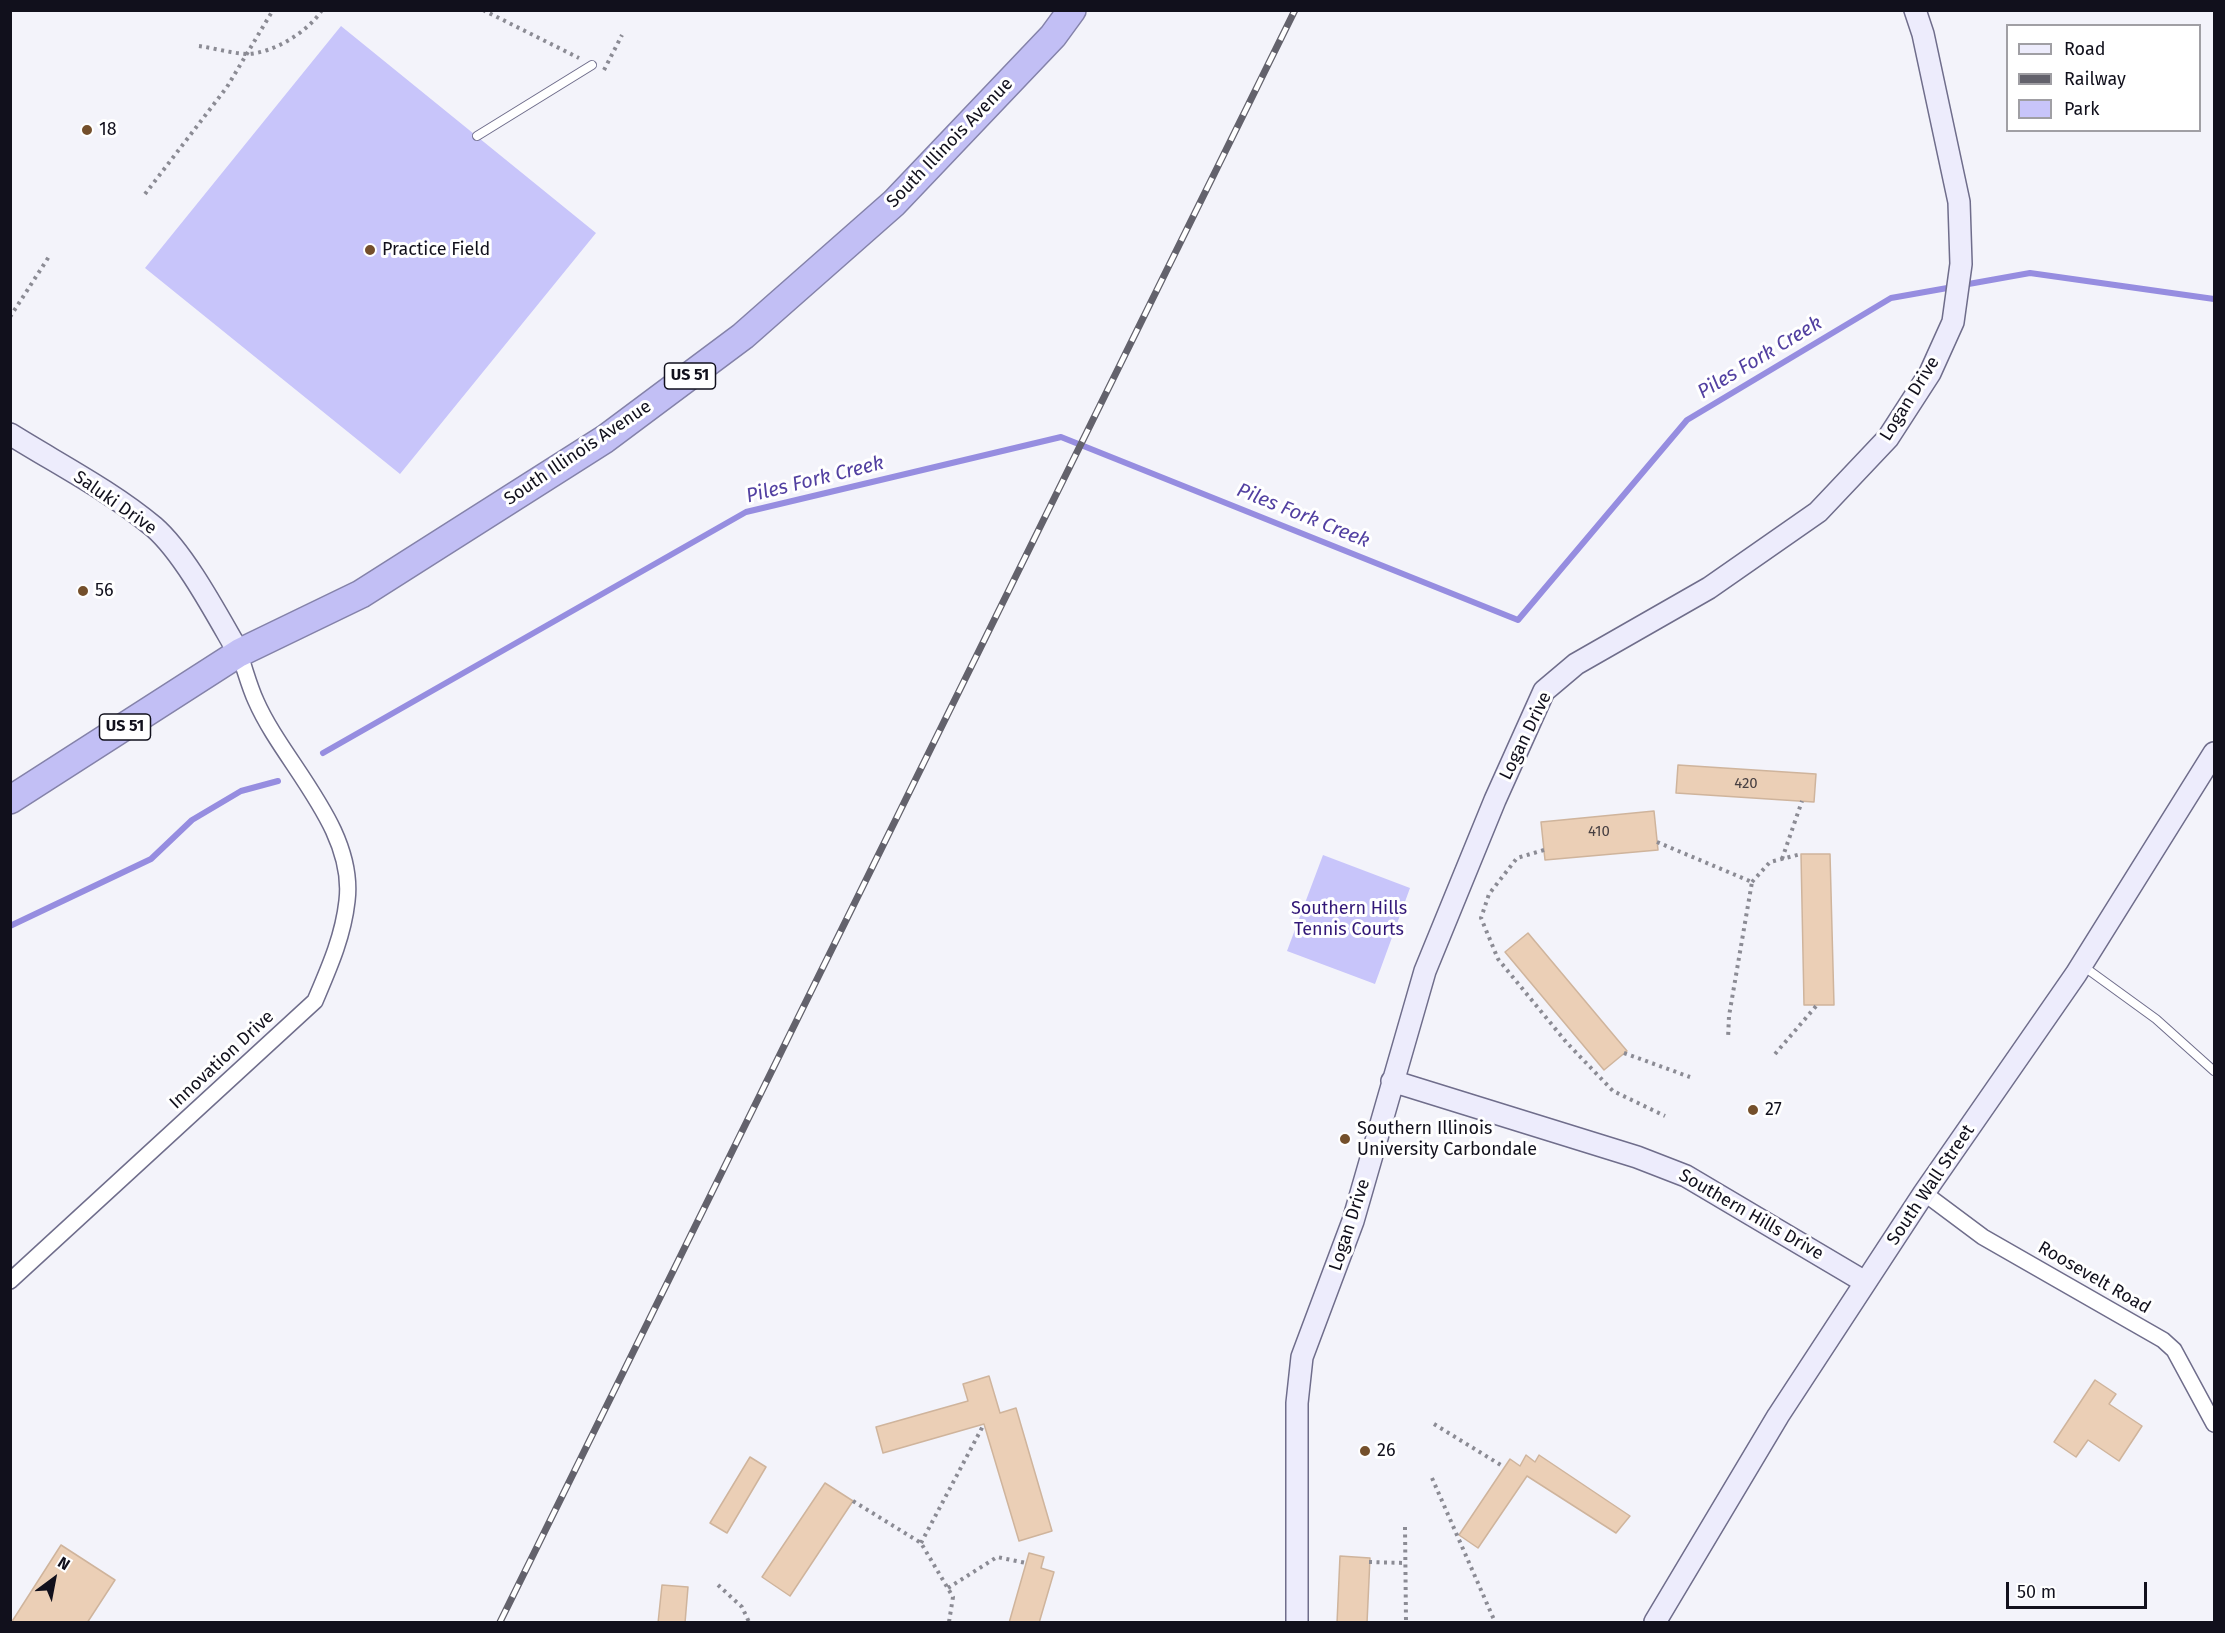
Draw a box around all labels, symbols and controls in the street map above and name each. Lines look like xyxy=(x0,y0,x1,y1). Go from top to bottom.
legend xyxy=(2006,24,2201,132)
text: Road xyxy=(2064,38,2106,60)
text: Railway xyxy=(2064,68,2126,90)
street label: South Illinois Avenue xyxy=(882,73,1018,213)
text: Park xyxy=(2064,98,2099,120)
place label: 18 xyxy=(99,119,117,141)
marker: 18 xyxy=(80,123,94,137)
place label: Practice Field xyxy=(382,239,490,261)
marker: Practice Field xyxy=(363,243,377,257)
water label: Piles Fork Creek xyxy=(1693,311,1827,405)
street label: Logan Drive xyxy=(1876,353,1944,445)
road number: US 51 xyxy=(664,363,716,389)
street label: South Illinois Avenue xyxy=(500,396,656,510)
water label: Piles Fork Creek xyxy=(744,451,886,509)
street label: Saluki Drive xyxy=(69,466,161,540)
water label: Piles Fork Creek xyxy=(1233,478,1373,554)
place label: 56 xyxy=(95,580,114,602)
marker: 56 xyxy=(76,584,90,598)
street label: Logan Drive xyxy=(1495,688,1557,784)
road number: US 51 xyxy=(100,714,150,740)
house number: 420 xyxy=(1734,775,1758,793)
house number: 410 xyxy=(1588,823,1610,841)
park label: Southern Hills Tennis Courts xyxy=(1291,898,1407,940)
street label: Innovation Drive xyxy=(165,1006,279,1114)
place label: 27 xyxy=(1765,1099,1782,1121)
marker: 27 xyxy=(1746,1103,1760,1117)
place label: Southern Illinois University Carbondale xyxy=(1357,1118,1537,1160)
street label: South Wall Street xyxy=(1883,1121,1979,1249)
marker: Southern Illinois University Carbondale xyxy=(1338,1132,1352,1146)
street label: Southern Hills Drive xyxy=(1675,1165,1827,1265)
street label: Logan Drive xyxy=(1325,1176,1375,1274)
street label: Roosevelt Road xyxy=(2034,1237,2154,1319)
place label: 26 xyxy=(1377,1440,1396,1462)
marker: 26 xyxy=(1358,1444,1372,1458)
north arrow xyxy=(24,1549,84,1609)
text: N xyxy=(54,1552,73,1574)
scale bar xyxy=(2009,1570,2150,1608)
text: 50 m xyxy=(2017,1581,2056,1603)

